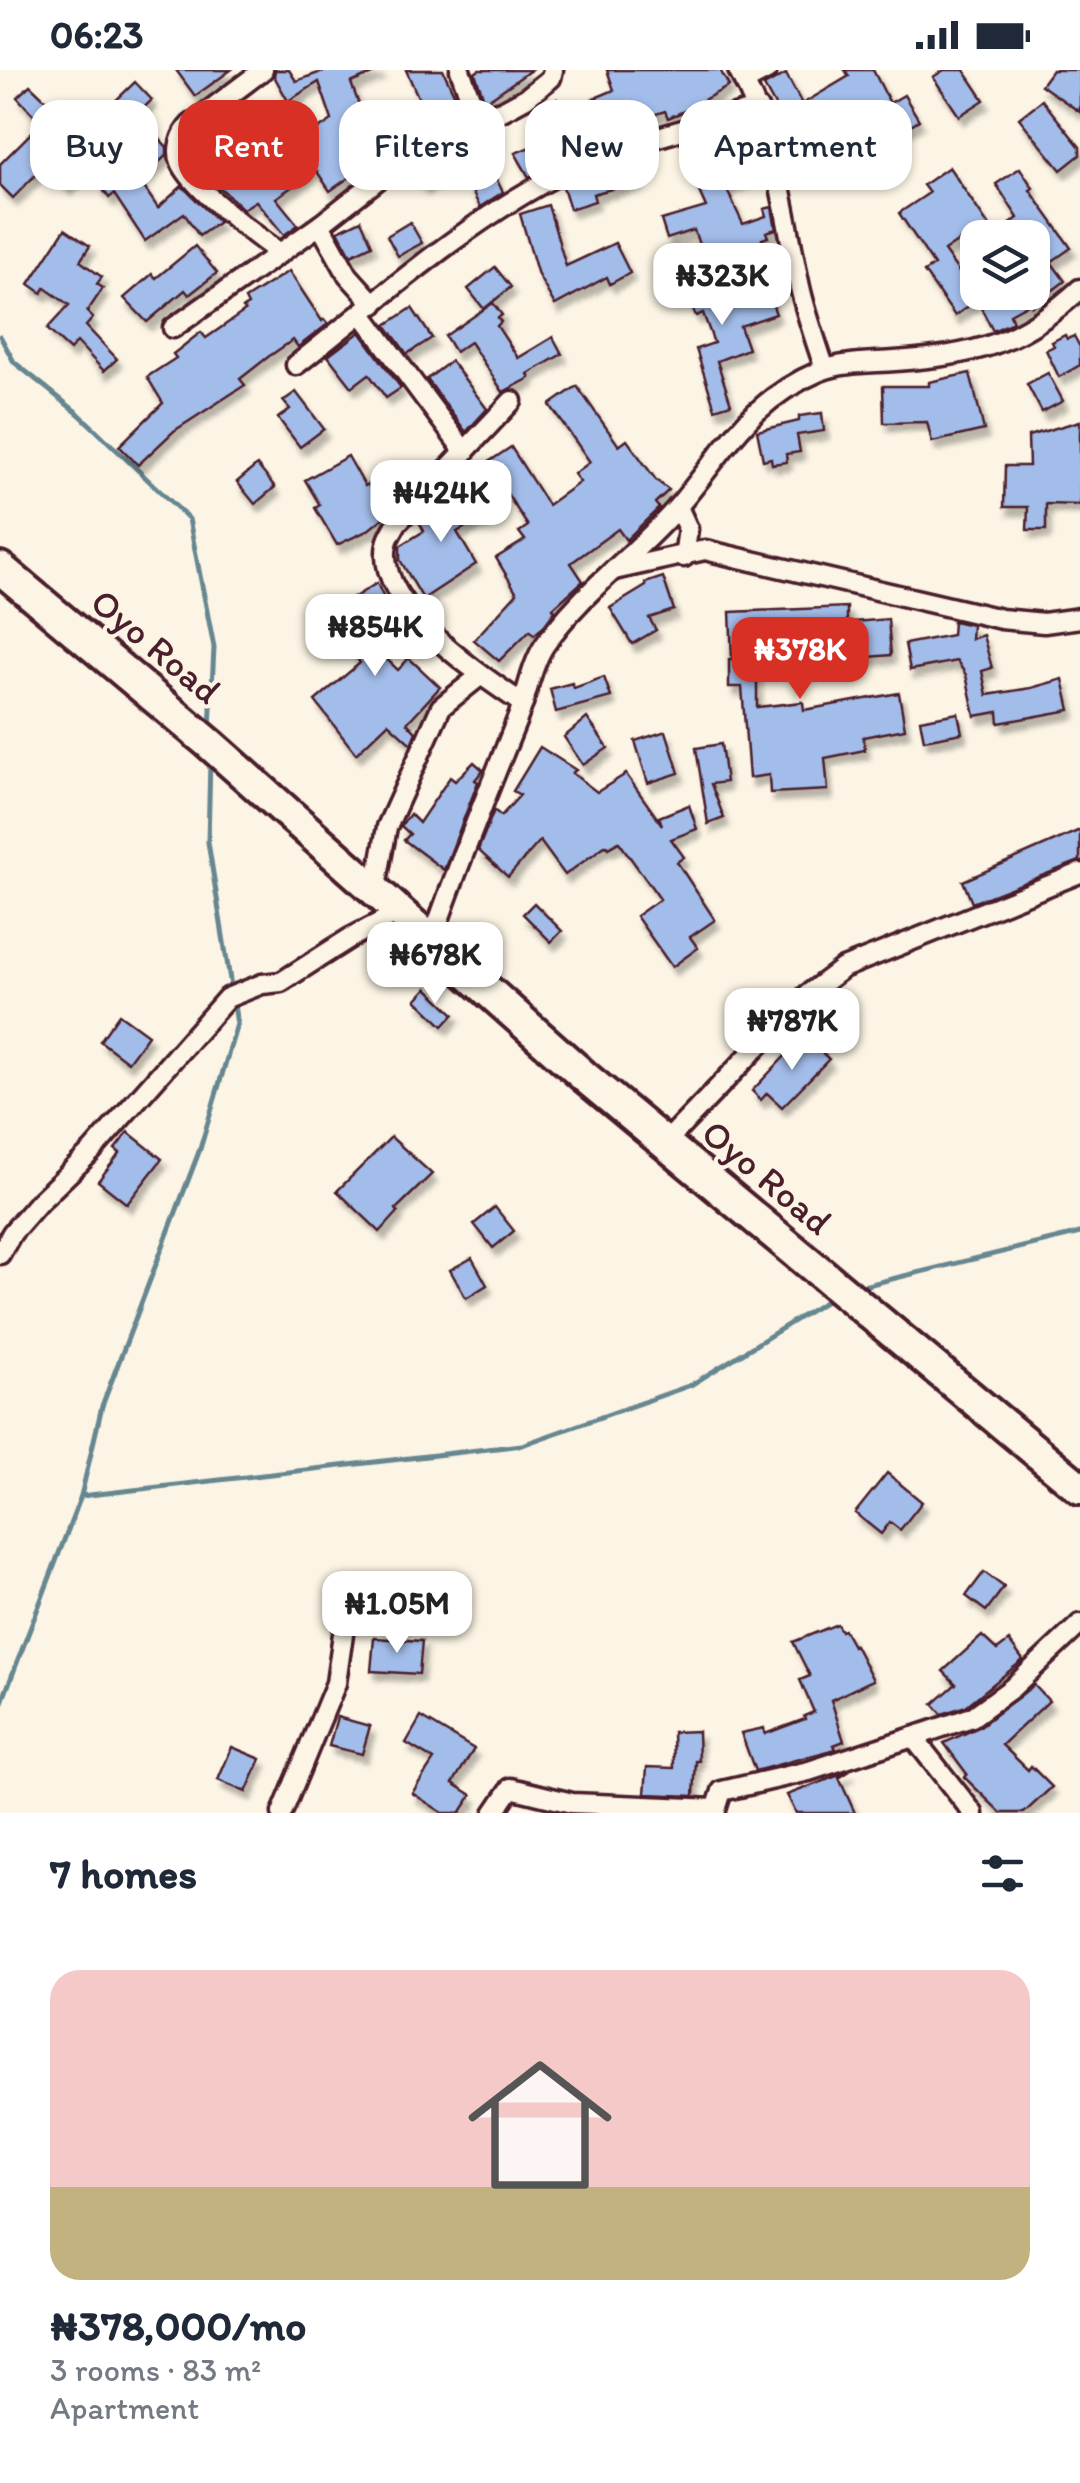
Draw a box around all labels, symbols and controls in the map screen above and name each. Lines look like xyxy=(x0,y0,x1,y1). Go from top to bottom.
text: 06:23 xyxy=(50,12,144,58)
chip: Buy xyxy=(30,100,158,190)
chip: Rent xyxy=(178,100,319,190)
chip: Filters xyxy=(339,100,505,190)
chip: New xyxy=(525,100,659,190)
chip: Apartment xyxy=(679,100,912,190)
map controls xyxy=(960,220,1050,310)
button: layers xyxy=(960,220,1050,310)
pin: ₦323K xyxy=(652,243,792,328)
text: ₦323K xyxy=(675,256,769,294)
pin: ₦424K xyxy=(371,460,511,545)
text: ₦424K xyxy=(392,473,490,511)
street label: Oyo Road xyxy=(82,578,230,714)
pin: ₦854K xyxy=(305,594,445,679)
text: ₦854K xyxy=(327,607,423,645)
pin: ₦378K xyxy=(730,617,870,702)
text: ₦378K xyxy=(754,630,846,668)
pin: ₦678K xyxy=(365,922,505,1007)
text: ₦678K xyxy=(389,935,481,973)
pin: ₦787K xyxy=(722,988,862,1073)
text: ₦787K xyxy=(746,1001,838,1039)
street label: Oyo Road xyxy=(693,1109,841,1245)
pin: ₦1.05M xyxy=(316,1571,478,1656)
text: ₦1.05M xyxy=(344,1584,450,1622)
icon: filters xyxy=(975,1846,1030,1901)
text: 7 homes xyxy=(50,1848,197,1899)
icon: home xyxy=(450,2035,630,2215)
text: ₦378,000/mo xyxy=(50,2300,307,2351)
text: 3 rooms · 83 m² xyxy=(50,2351,261,2389)
text: Apartment xyxy=(50,2389,199,2427)

